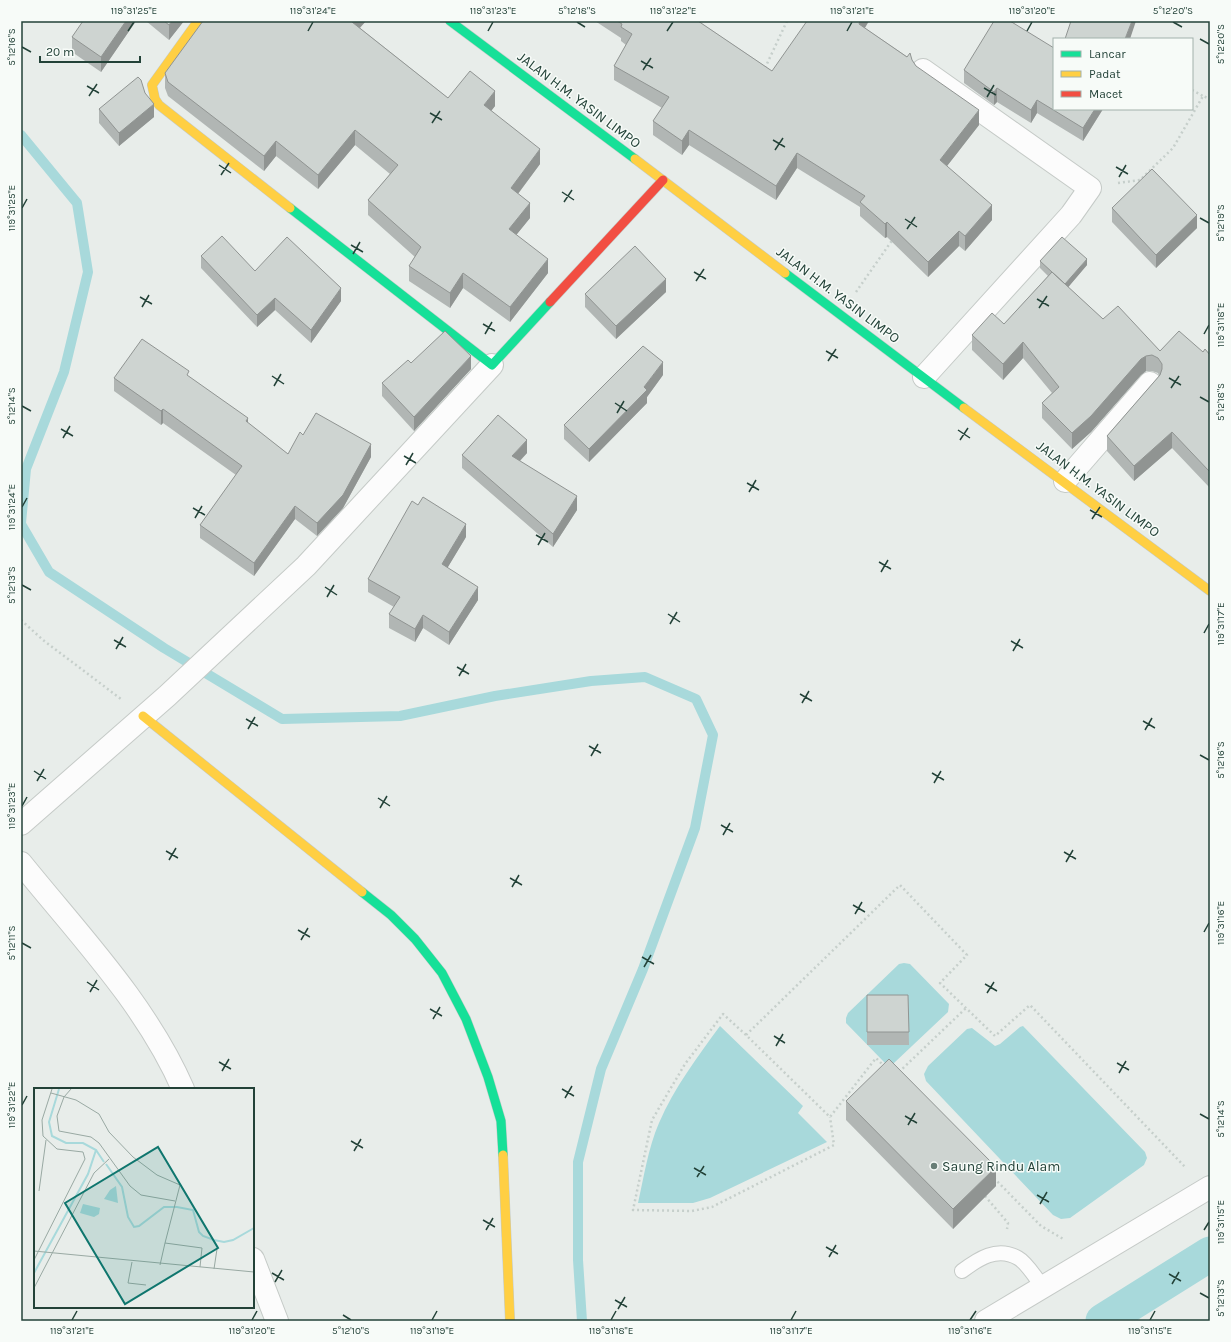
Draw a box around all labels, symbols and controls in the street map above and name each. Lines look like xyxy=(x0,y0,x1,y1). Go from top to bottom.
text: 119°31'25"E xyxy=(111,5,157,17)
text: 119°31'24"E xyxy=(290,5,336,17)
text: 119°31'23"E xyxy=(470,5,516,17)
text: 5°12'18"S xyxy=(558,5,596,17)
text: 119°31'22"E xyxy=(650,5,696,17)
text: 119°31'21"E xyxy=(830,5,874,17)
text: 119°31'20"E xyxy=(1009,5,1055,17)
text: 5°12'20"S xyxy=(1153,5,1193,17)
text: 5°12'20"S xyxy=(1215,24,1227,64)
text: 5°12'16"S xyxy=(6,28,18,66)
scale bar xyxy=(40,38,140,64)
legend xyxy=(1053,38,1193,110)
text: 20 m xyxy=(46,45,74,59)
text: Lancar xyxy=(1089,47,1126,61)
street label: JALAN H.M. YASIN LIMPO xyxy=(514,48,644,152)
text: Padat xyxy=(1089,67,1121,81)
text: Macet xyxy=(1089,87,1123,101)
text: 119°31'25"E xyxy=(6,185,18,231)
text: 5°12'19"S xyxy=(1215,204,1227,242)
street label: JALAN H.M. YASIN LIMPO xyxy=(773,243,903,347)
text: 119°31'18"E xyxy=(1215,303,1227,347)
text: 5°12'18"S xyxy=(1215,383,1227,421)
text: 5°12'14"S xyxy=(6,387,18,425)
street label: JALAN H.M. YASIN LIMPO xyxy=(1033,437,1163,541)
text: 119°31'24"E xyxy=(6,484,18,530)
text: 5°12'13"S xyxy=(6,566,18,604)
text: 119°31'17"E xyxy=(1215,602,1227,646)
text: 5°12'16"S xyxy=(1215,741,1227,779)
text: 119°31'23"E xyxy=(6,783,18,829)
text: 119°31'16"E xyxy=(1215,901,1227,945)
text: 5°12'11"S xyxy=(6,925,18,961)
text: 119°31'22"E xyxy=(6,1082,18,1128)
inset map xyxy=(34,1088,254,1308)
text: 5°12'14"S xyxy=(1215,1100,1227,1138)
place label: Saung Rindu Alam xyxy=(942,1158,1060,1175)
marker: Saung Rindu Alam xyxy=(929,1161,939,1171)
text: 119°31'15"E xyxy=(1215,1200,1227,1244)
text: 5°12'13"S xyxy=(1215,1279,1227,1317)
text: 119°31'21"E xyxy=(50,1325,94,1337)
text: 119°31'20"E xyxy=(229,1325,275,1337)
text: 5°12'10"S xyxy=(332,1325,370,1337)
text: 119°31'19"E xyxy=(410,1325,454,1337)
text: 119°31'18"E xyxy=(589,1325,633,1337)
text: 119°31'17"E xyxy=(769,1325,813,1337)
text: 119°31'16"E xyxy=(948,1325,992,1337)
text: 119°31'15"E xyxy=(1128,1325,1172,1337)

